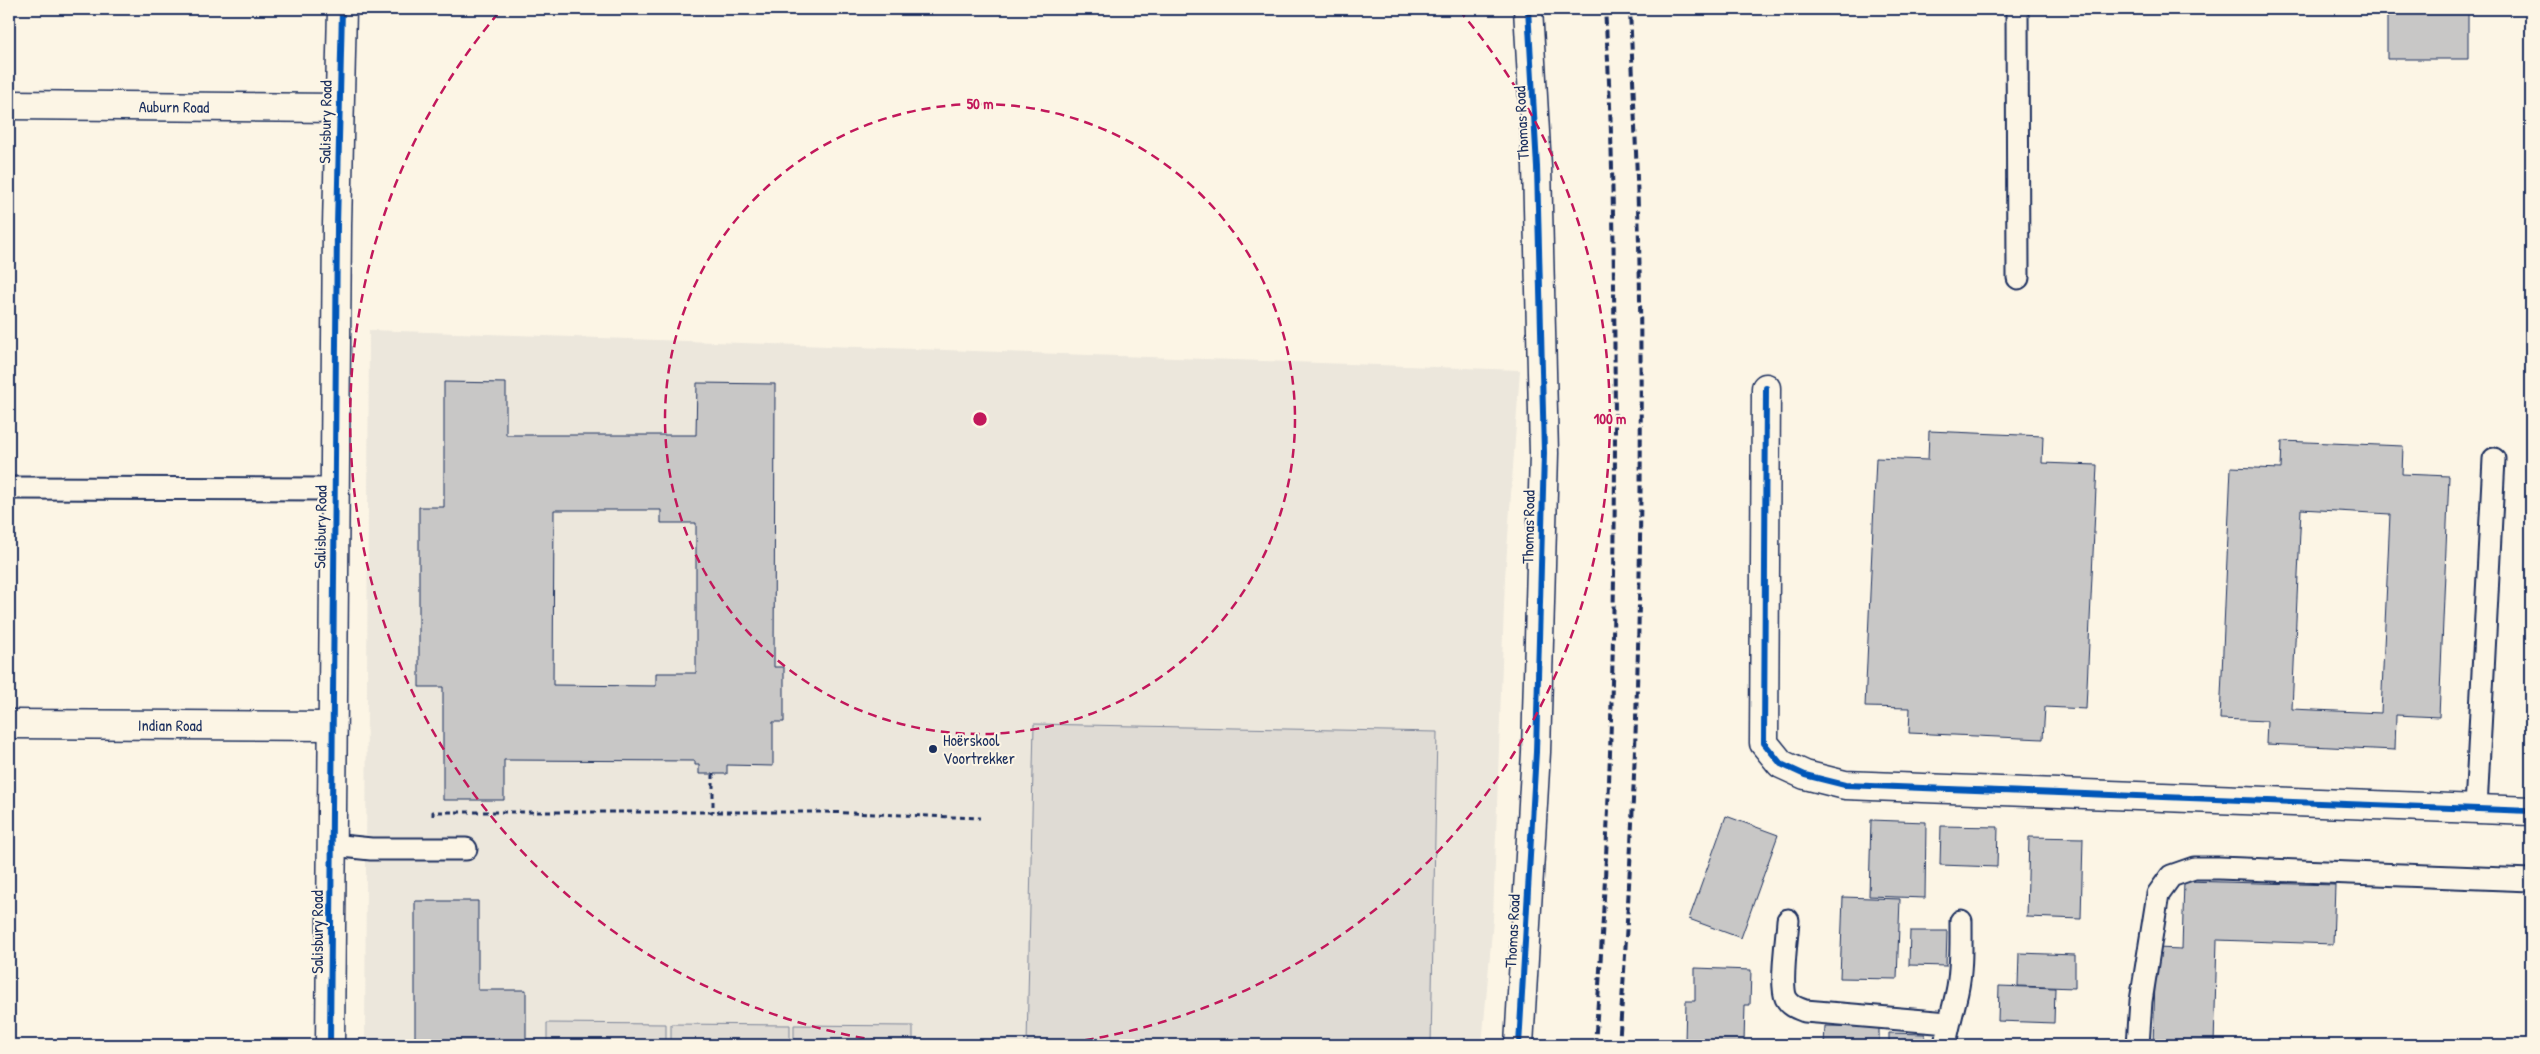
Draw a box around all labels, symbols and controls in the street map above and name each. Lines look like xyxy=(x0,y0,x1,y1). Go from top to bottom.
street label: Salisbury Road xyxy=(313,80,337,164)
street label: Thomas Road xyxy=(1508,86,1534,160)
text: 50 m xyxy=(967,93,993,114)
street label: Auburn Road xyxy=(139,95,209,118)
text: 100 m xyxy=(1594,408,1626,429)
centre of rings xyxy=(971,410,989,428)
street label: Salisbury Road xyxy=(308,485,332,569)
street label: Thomas Road xyxy=(1516,490,1540,564)
street label: Indian Road xyxy=(138,714,202,736)
place label: Hoërskool Voortrekker xyxy=(943,729,1015,769)
marker: Hoërskool Voortrekker xyxy=(927,743,939,755)
street label: Salisbury Road xyxy=(306,890,328,974)
street label: Thomas Road xyxy=(1499,894,1525,968)

